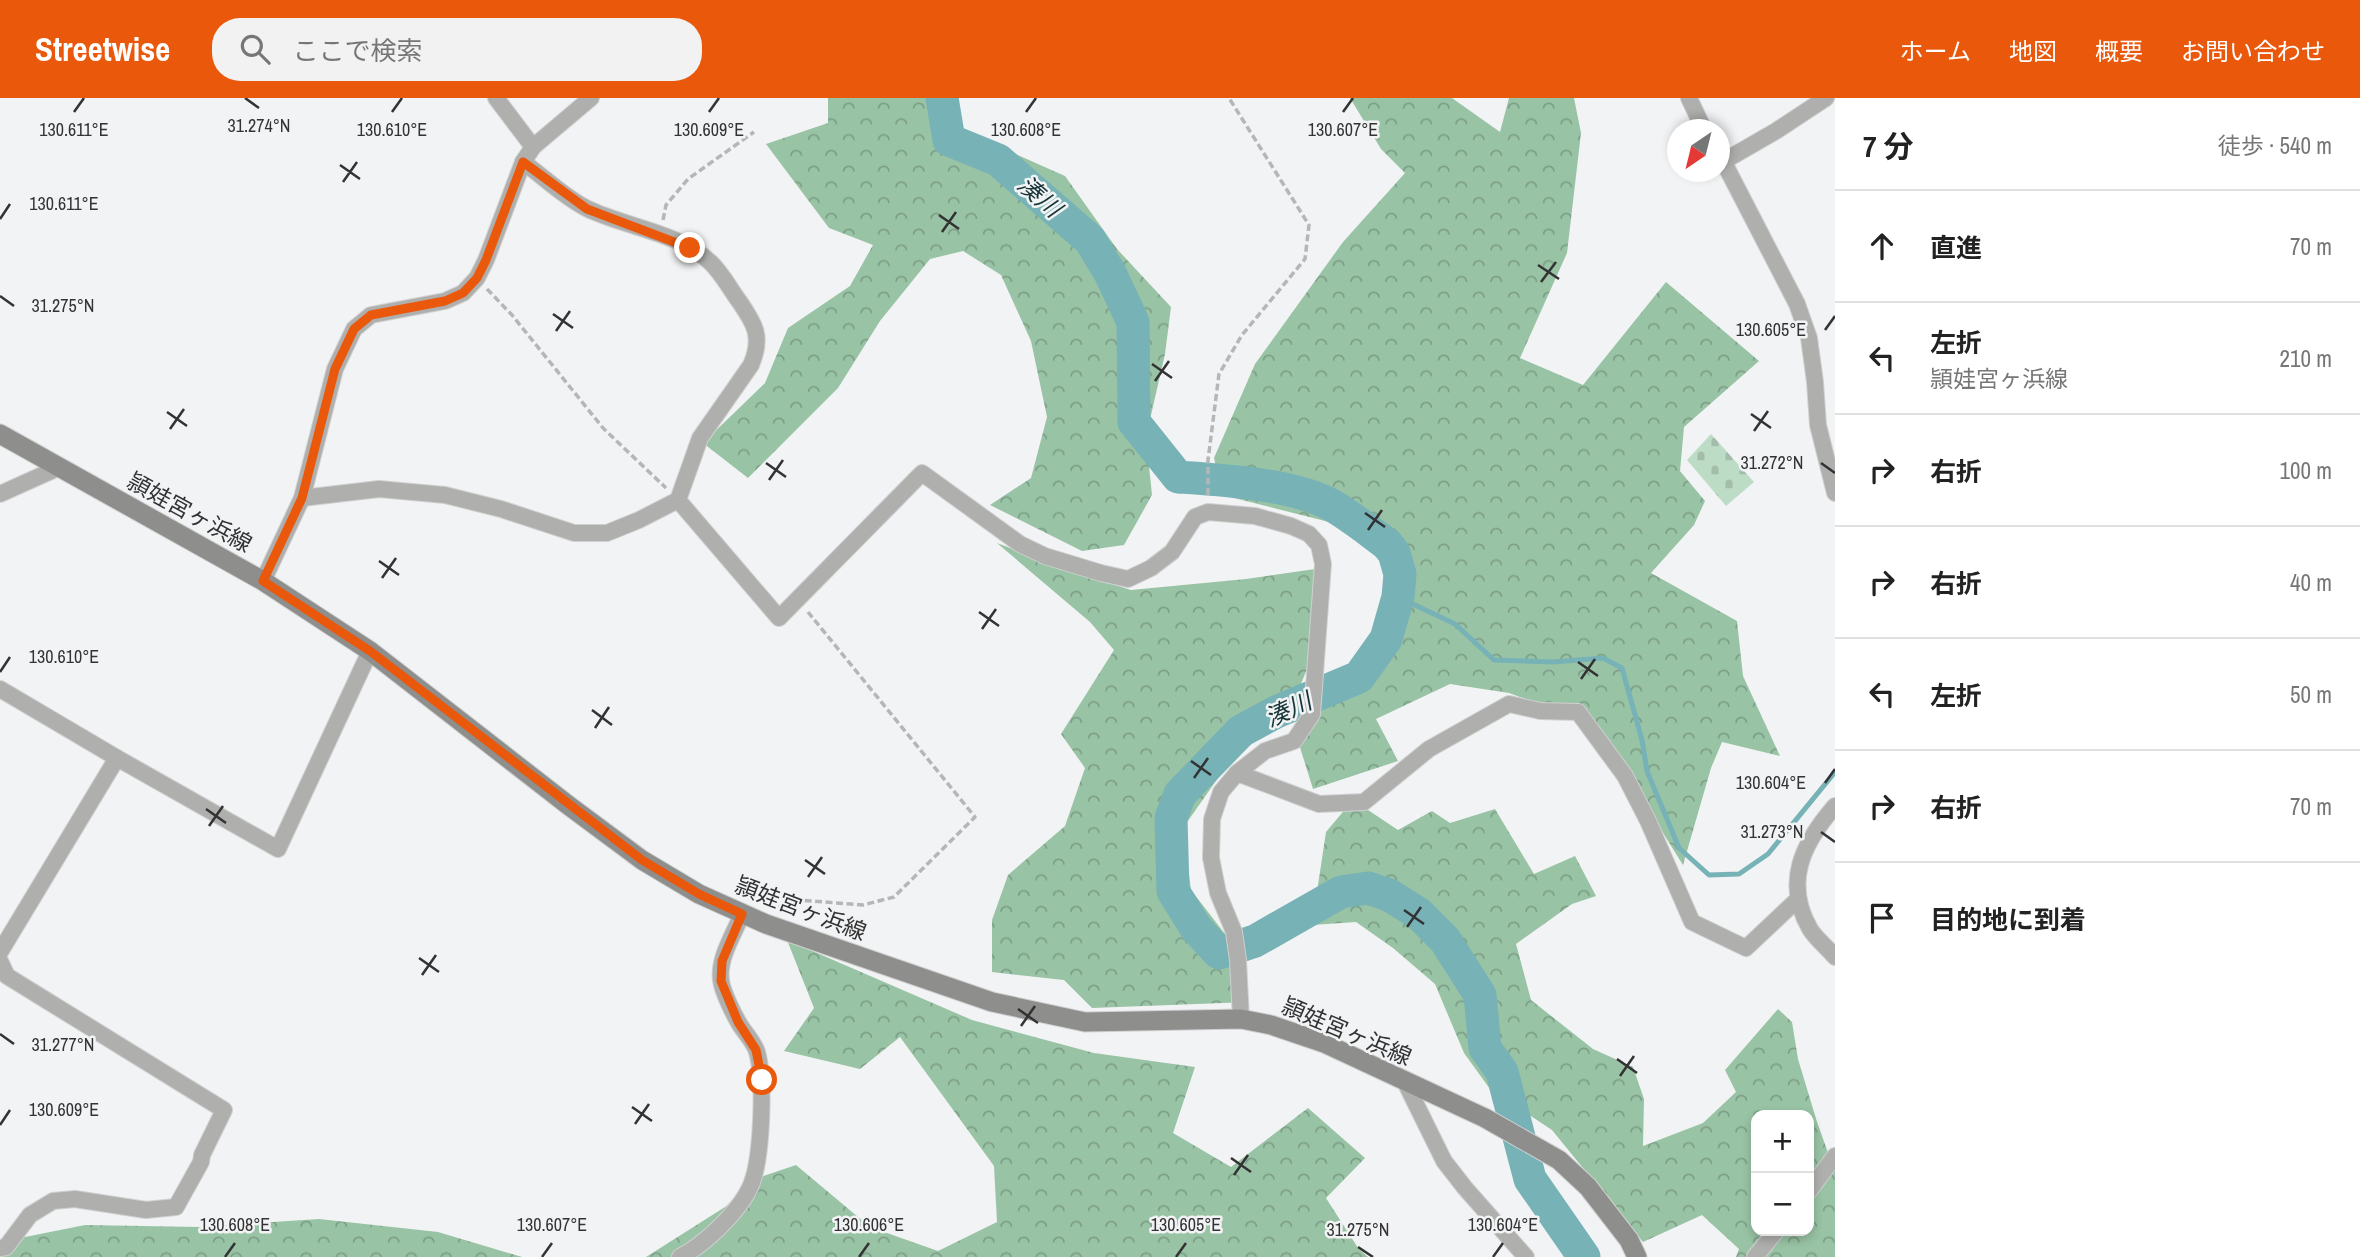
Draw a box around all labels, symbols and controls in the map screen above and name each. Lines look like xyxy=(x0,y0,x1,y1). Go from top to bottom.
search box xyxy=(212,18,702,81)
text: Streetwise xyxy=(35,27,170,71)
icon: search xyxy=(236,30,274,68)
text: ここで検索 xyxy=(292,33,422,68)
text: ホーム xyxy=(1900,35,1971,67)
text: 地図 xyxy=(2009,35,2057,67)
text: 概要 xyxy=(2095,35,2143,67)
text: お問い合わせ xyxy=(2181,35,2325,67)
text: 31.274°N xyxy=(228,113,291,138)
text: 130.611°E xyxy=(39,117,109,142)
text: 130.610°E xyxy=(357,117,427,142)
text: 130.609°E xyxy=(674,117,744,142)
text: 130.608°E xyxy=(991,117,1061,142)
text: 130.607°E xyxy=(1308,117,1378,142)
north arrow xyxy=(1667,119,1730,182)
text: 7 分 xyxy=(1863,126,1914,166)
text: 徒歩 · 540 m xyxy=(2218,130,2332,161)
water label: 湊川 xyxy=(1011,168,1071,226)
text: 130.611°E xyxy=(29,191,99,216)
icon: ahead xyxy=(1863,227,1901,265)
text: 直進 xyxy=(1930,230,1982,265)
text: 70 m xyxy=(2290,231,2332,262)
route end xyxy=(674,232,705,263)
text: 31.275°N xyxy=(32,293,95,318)
text: 130.605°E xyxy=(1736,317,1806,342)
text: 左折 xyxy=(1930,325,1982,360)
icon: left xyxy=(1863,339,1901,377)
text: 210 m xyxy=(2280,343,2332,374)
text: 頴娃宮ヶ浜線 xyxy=(1930,363,2068,394)
text: 31.272°N xyxy=(1741,450,1804,475)
icon: right xyxy=(1863,451,1901,489)
text: 右折 xyxy=(1930,454,1982,489)
text: 100 m xyxy=(2280,455,2332,486)
street label: 頴娃宮ヶ浜線 xyxy=(122,465,258,559)
icon: right xyxy=(1863,563,1901,601)
text: 右折 xyxy=(1930,566,1982,601)
text: 40 m xyxy=(2290,567,2332,598)
text: 130.610°E xyxy=(29,644,99,669)
icon: left xyxy=(1863,675,1901,713)
text: 左折 xyxy=(1930,678,1982,713)
text: 50 m xyxy=(2290,679,2332,710)
water label: 湊川 xyxy=(1259,683,1319,734)
text: 130.604°E xyxy=(1736,770,1806,795)
icon: right xyxy=(1863,787,1901,825)
text: 右折 xyxy=(1930,790,1982,825)
text: 70 m xyxy=(2290,791,2332,822)
text: 31.273°N xyxy=(1741,819,1804,844)
street label: 頴娃宮ヶ浜線 xyxy=(731,869,871,947)
icon: arrive xyxy=(1863,899,1901,937)
text: 目的地に到着 xyxy=(1930,902,2086,937)
street label: 頴娃宮ヶ浜線 xyxy=(1277,990,1417,1072)
text: 31.277°N xyxy=(32,1032,95,1057)
route start xyxy=(746,1064,777,1095)
text: 130.609°E xyxy=(29,1097,99,1122)
map controls xyxy=(1751,1110,1814,1236)
button: + xyxy=(1751,1110,1814,1173)
button: − xyxy=(1751,1173,1814,1236)
text: 130.608°E xyxy=(200,1212,270,1237)
text: 130.607°E xyxy=(517,1212,587,1237)
text: 130.606°E xyxy=(834,1212,904,1237)
text: 130.605°E xyxy=(1151,1212,1221,1237)
text: 130.604°E xyxy=(1468,1212,1538,1237)
text: 31.275°N xyxy=(1327,1217,1390,1242)

